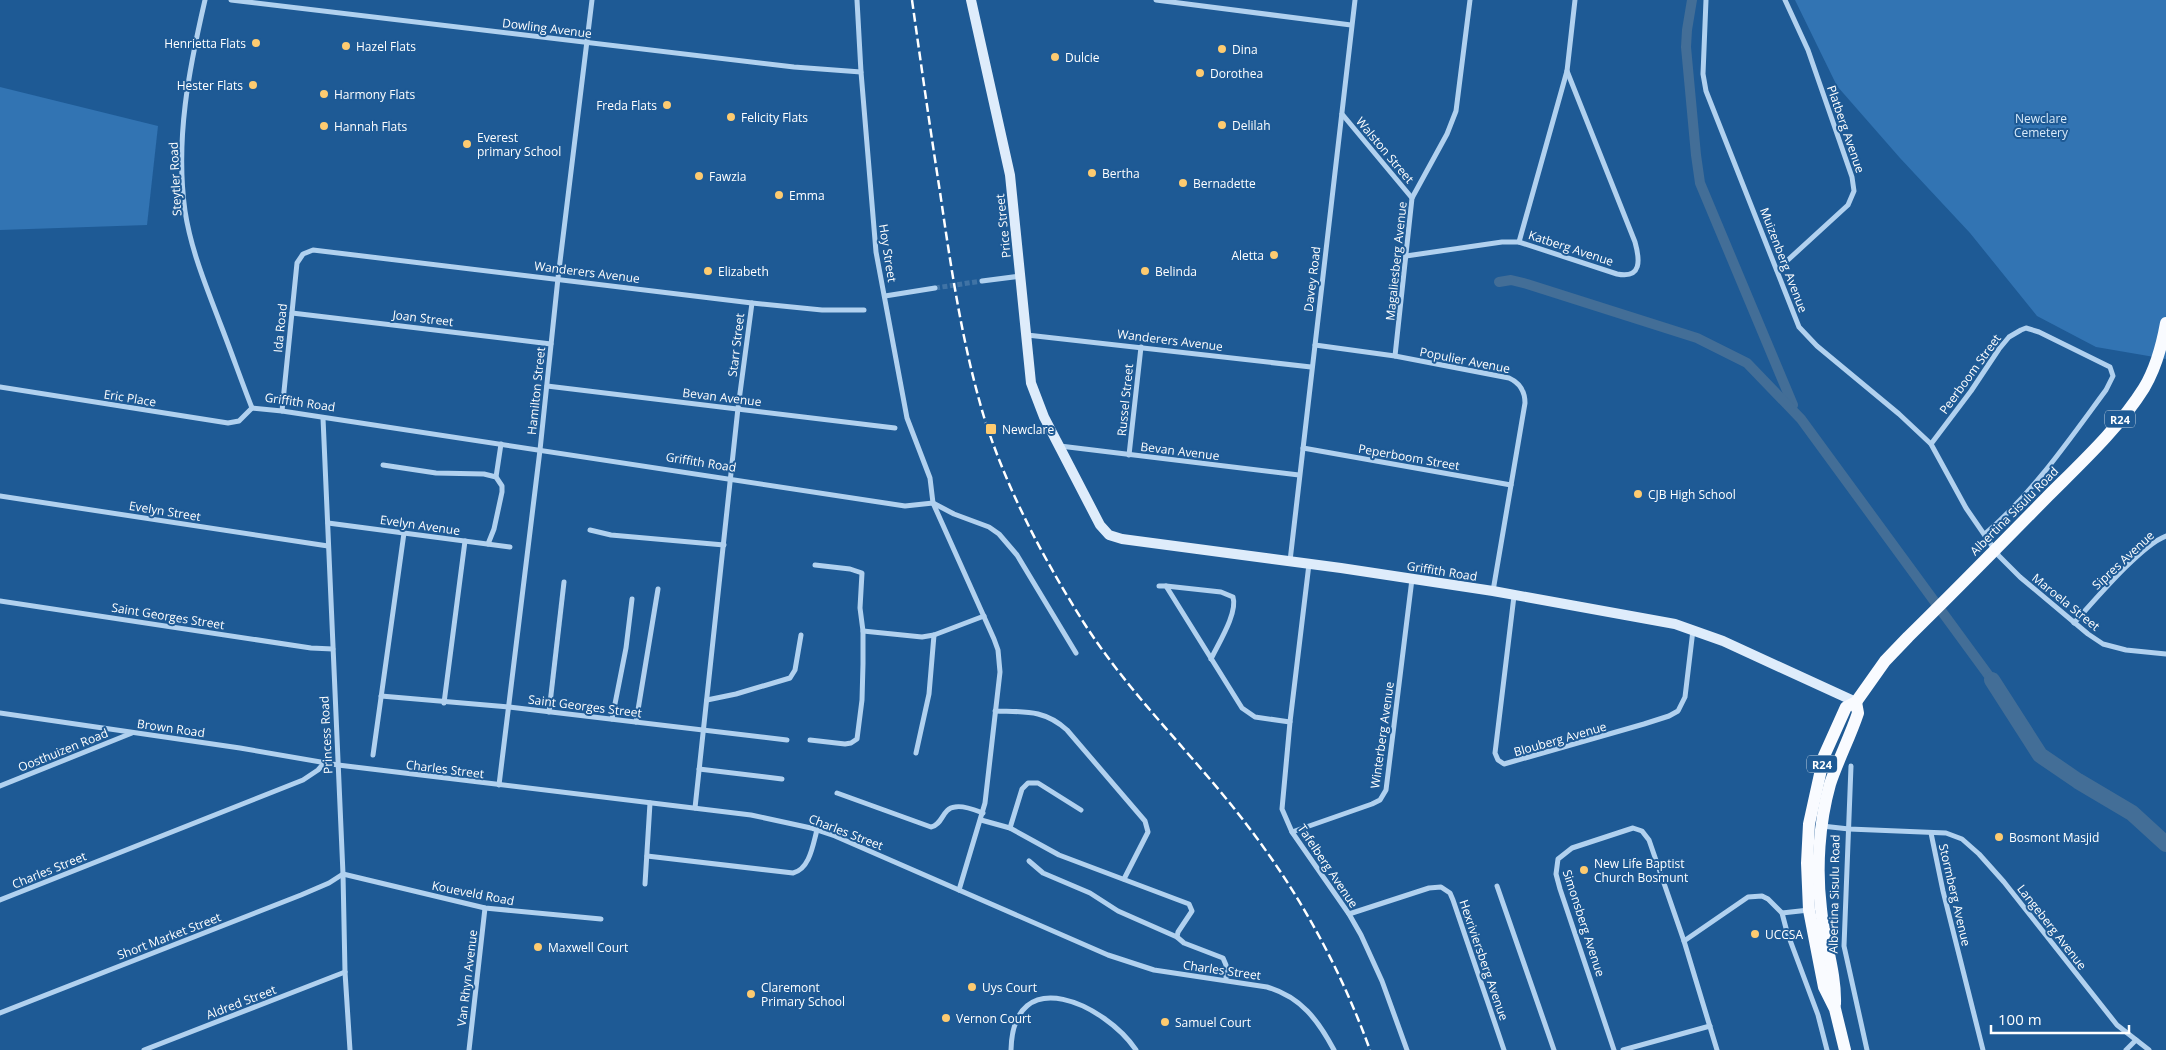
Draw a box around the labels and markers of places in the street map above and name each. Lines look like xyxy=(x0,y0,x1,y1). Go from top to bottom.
place label: Henrietta Flats xyxy=(164,35,246,52)
marker: Henrietta Flats xyxy=(250,37,262,49)
place label: Hazel Flats xyxy=(356,38,416,55)
marker: Hazel Flats xyxy=(340,40,352,52)
place label: Dina xyxy=(1232,41,1258,58)
marker: Dina xyxy=(1216,43,1228,55)
place label: Dulcie xyxy=(1065,49,1100,66)
marker: Dulcie xyxy=(1049,51,1061,63)
place label: Dorothea xyxy=(1210,65,1263,82)
marker: Dorothea xyxy=(1194,67,1206,79)
place label: Hester Flats xyxy=(177,77,243,94)
marker: Hester Flats xyxy=(247,79,259,91)
place label: Harmony Flats xyxy=(334,86,415,103)
marker: Harmony Flats xyxy=(318,88,330,100)
place label: Freda Flats xyxy=(596,97,657,114)
marker: Freda Flats xyxy=(661,99,673,111)
place label: Felicity Flats xyxy=(741,109,808,126)
marker: Felicity Flats xyxy=(725,111,737,123)
place label: Delilah xyxy=(1232,117,1271,134)
place label: Hannah Flats xyxy=(334,118,408,135)
marker: Delilah xyxy=(1216,119,1228,131)
marker: Hannah Flats xyxy=(318,120,330,132)
place label: Everest primary School xyxy=(477,129,561,160)
marker: Everest primary School xyxy=(461,138,473,150)
place label: Bertha xyxy=(1102,165,1140,182)
marker: Bertha xyxy=(1086,167,1098,179)
place label: Fawzia xyxy=(709,168,746,185)
marker: Fawzia xyxy=(693,170,705,182)
place label: Bernadette xyxy=(1193,175,1256,192)
marker: Bernadette xyxy=(1177,177,1189,189)
place label: Emma xyxy=(789,187,825,204)
marker: Emma xyxy=(773,189,785,201)
place label: Aletta xyxy=(1231,247,1264,264)
marker: Aletta xyxy=(1268,249,1280,261)
place label: Elizabeth xyxy=(718,263,769,280)
place label: Belinda xyxy=(1155,263,1197,280)
marker: Elizabeth xyxy=(702,265,714,277)
marker: Belinda xyxy=(1139,265,1151,277)
place label: Newclare xyxy=(1002,421,1054,438)
marker: Newclare xyxy=(984,422,998,436)
place label: CJB High School xyxy=(1648,486,1736,503)
marker: CJB High School xyxy=(1632,488,1644,500)
place label: Bosmont Masjid xyxy=(2009,829,2099,846)
marker: Bosmont Masjid xyxy=(1993,831,2005,843)
place label: New Life Baptist Church Bosmunt xyxy=(1594,855,1688,886)
marker: New Life Baptist Church Bosmunt xyxy=(1578,864,1590,876)
place label: UCCSA xyxy=(1765,926,1803,943)
marker: UCCSA xyxy=(1749,928,1761,940)
place label: Maxwell Court xyxy=(548,939,628,956)
marker: Maxwell Court xyxy=(532,941,544,953)
place label: Claremont Primary School xyxy=(761,979,845,1010)
place label: Uys Court xyxy=(982,979,1037,996)
marker: Uys Court xyxy=(966,981,978,993)
marker: Claremont Primary School xyxy=(745,988,757,1000)
place label: Vernon Court xyxy=(956,1010,1031,1027)
marker: Vernon Court xyxy=(940,1012,952,1024)
place label: Samuel Court xyxy=(1175,1014,1251,1031)
marker: Samuel Court xyxy=(1159,1016,1171,1028)

